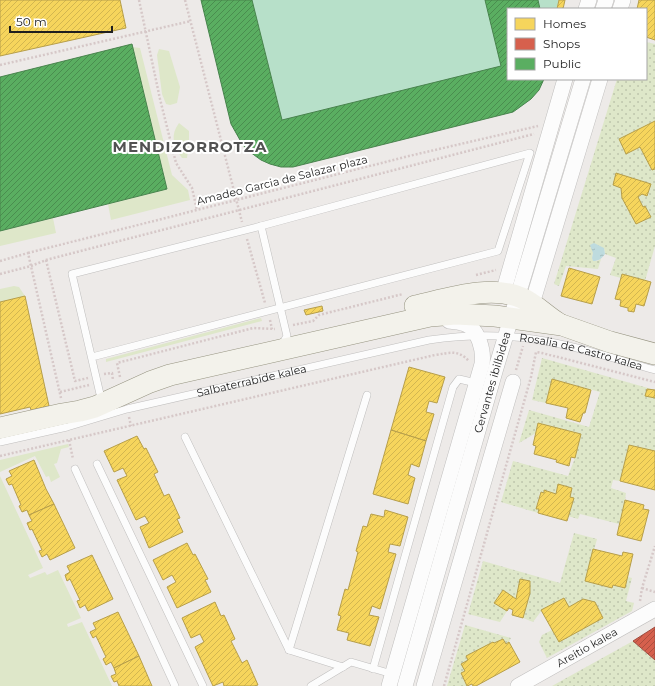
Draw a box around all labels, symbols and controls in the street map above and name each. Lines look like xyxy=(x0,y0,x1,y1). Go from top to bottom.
scale bar xyxy=(10,8,112,34)
legend xyxy=(507,8,647,80)
text: 50 m xyxy=(16,14,47,29)
text: Homes xyxy=(543,16,586,31)
text: Shops xyxy=(543,36,580,51)
text: Public xyxy=(543,56,581,71)
district label: MENDIZORROTZA xyxy=(113,137,267,156)
street label: Amadeo Garcia de Salazar plaza xyxy=(195,152,369,208)
street label: Cervantes ibilbidea xyxy=(471,330,514,435)
street label: Rosalia de Castro kalea xyxy=(519,330,644,373)
street label: Salbaterrabide kalea xyxy=(195,361,308,400)
street label: Areitio kalea xyxy=(554,625,620,670)

